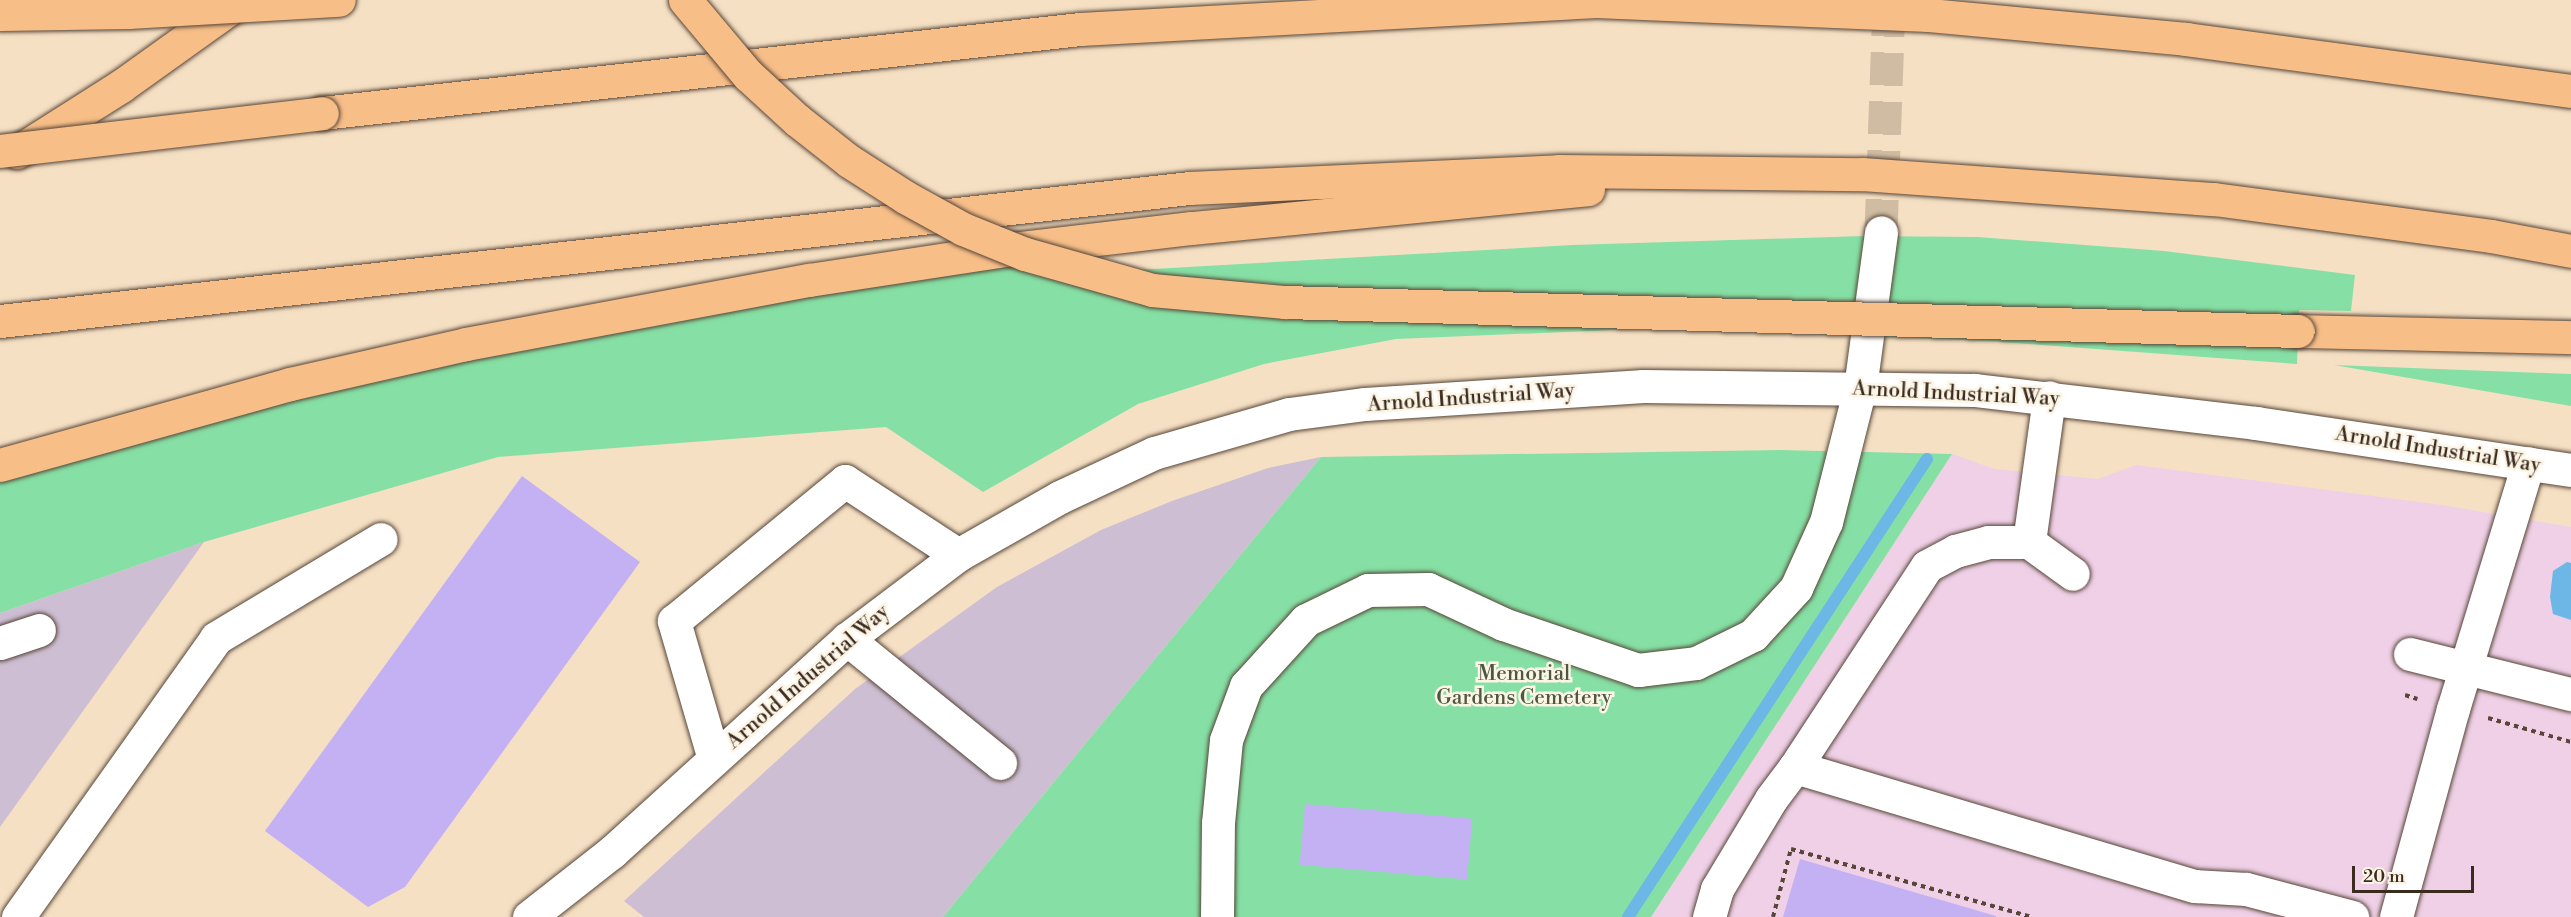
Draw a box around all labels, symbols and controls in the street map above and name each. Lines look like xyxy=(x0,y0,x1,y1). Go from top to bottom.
street label: Arnold Industrial Way xyxy=(1852,376,2060,412)
street label: Arnold Industrial Way xyxy=(1367,378,1575,418)
street label: Arnold Industrial Way xyxy=(2333,421,2543,479)
street label: Arnold Industrial Way xyxy=(721,599,895,755)
park label: Memorial Gardens Cemetery xyxy=(1436,661,1612,711)
scale bar xyxy=(2355,854,2476,892)
text: 20 m xyxy=(2363,865,2405,888)

